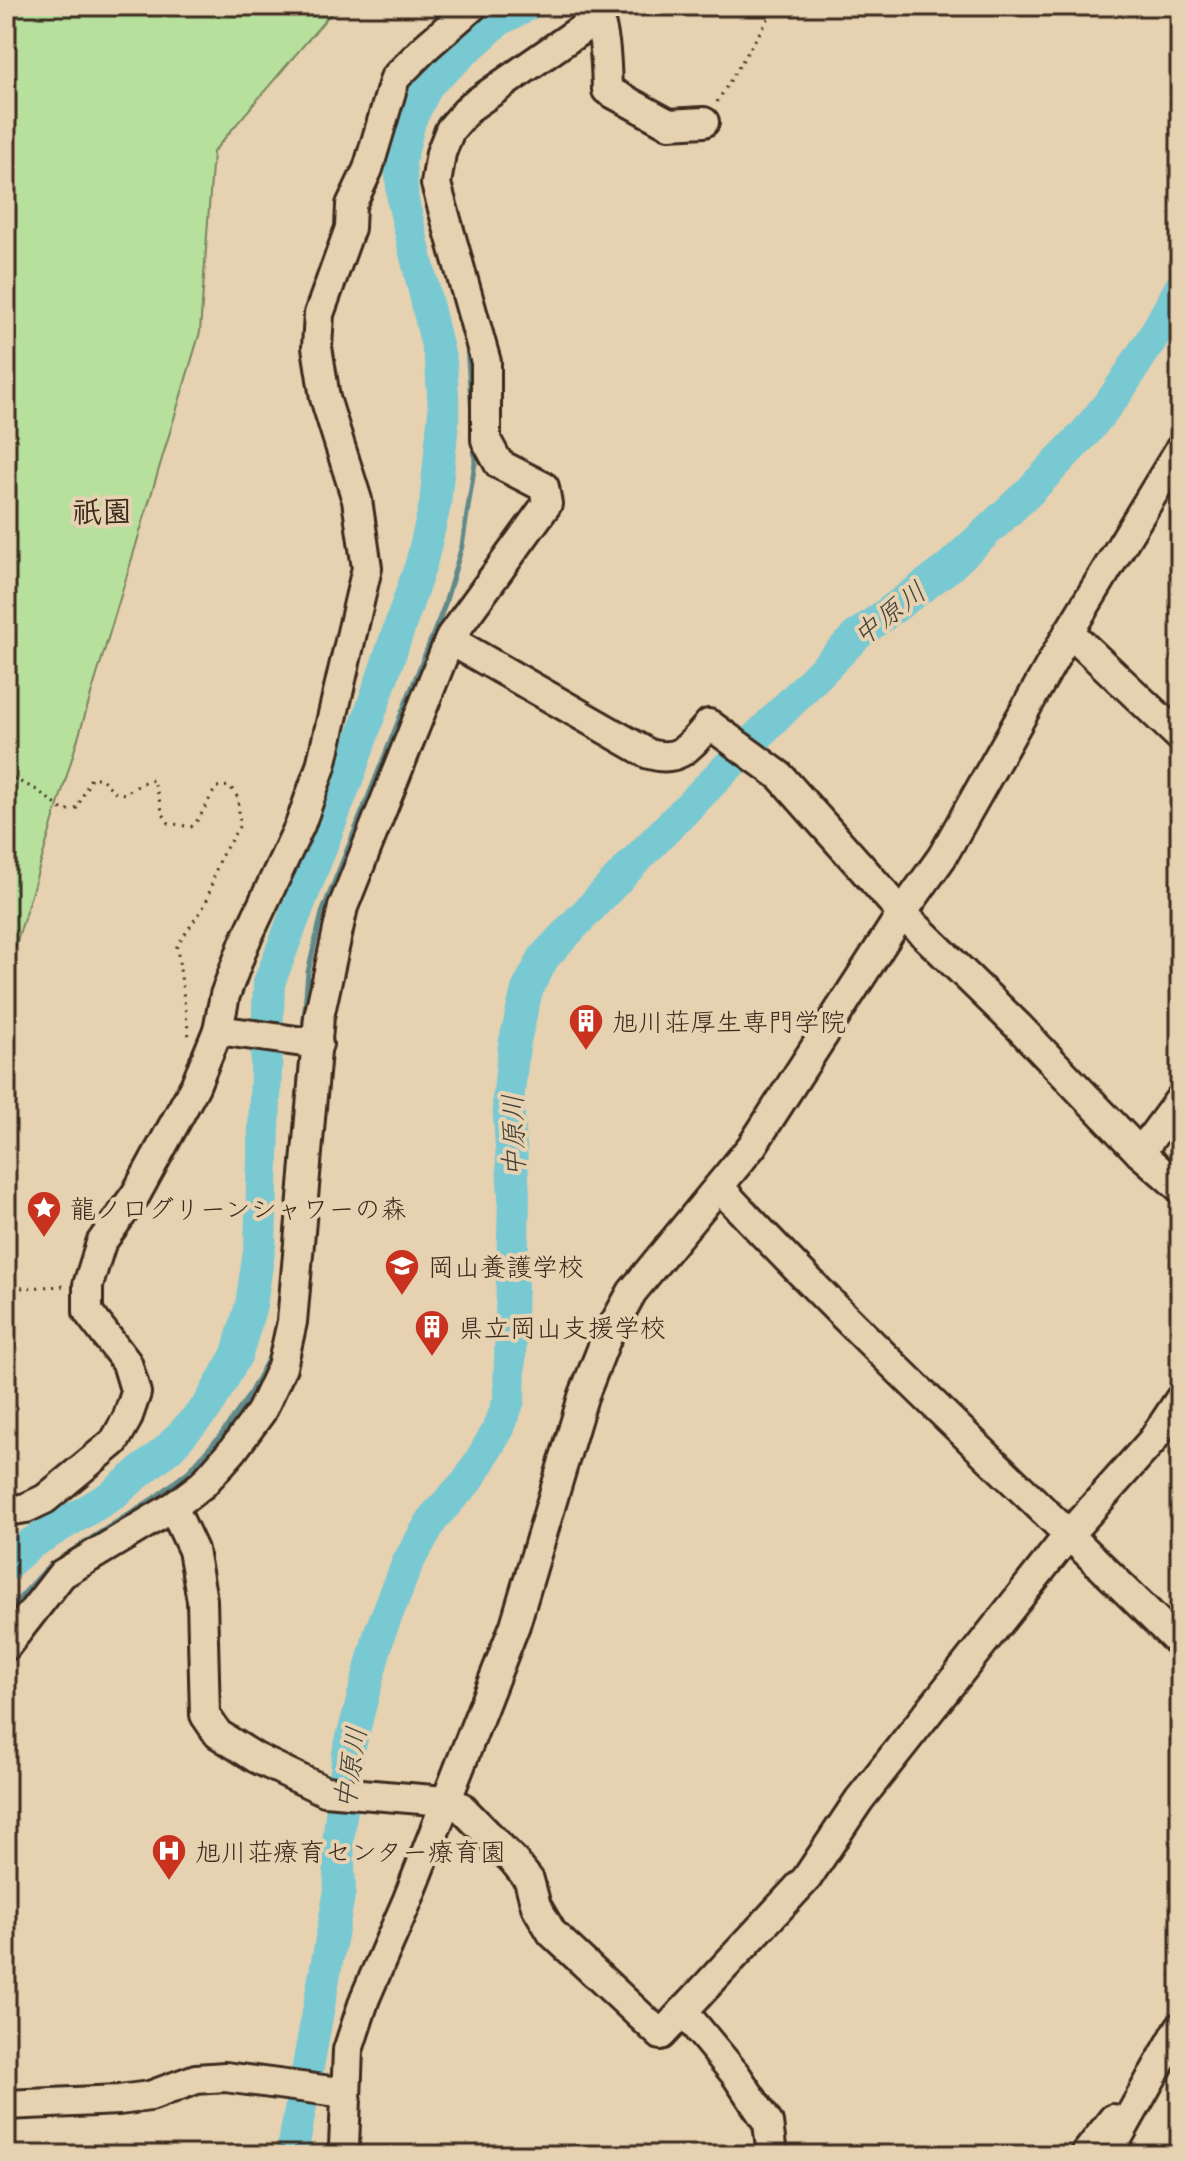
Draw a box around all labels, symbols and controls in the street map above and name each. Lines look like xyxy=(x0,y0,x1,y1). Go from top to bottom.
district label: 祇園 xyxy=(72,491,132,531)
water label: 中原川 xyxy=(844,572,934,654)
building icon: 旭川荘厚生専門学院 xyxy=(567,1002,605,1052)
place label: 旭川荘厚生専門学院 xyxy=(612,1004,846,1039)
water label: 中原川 xyxy=(493,1094,533,1178)
place icon: 龍ノ口グリーンシャワーの森 xyxy=(25,1189,63,1239)
place label: 龍ノ口グリーンシャワーの森 xyxy=(70,1191,406,1226)
school or university icon: 岡山養護学校 xyxy=(383,1247,421,1297)
place label: 岡山養護学校 xyxy=(428,1249,584,1284)
building icon: 県立岡山支援学校 xyxy=(413,1308,451,1358)
place label: 県立岡山支援学校 xyxy=(458,1310,666,1345)
water label: 中原川 xyxy=(325,1724,375,1812)
hospital icon: 旭川荘療育センター療育園 xyxy=(150,1832,188,1882)
place label: 旭川荘療育センター療育園 xyxy=(195,1834,506,1869)

